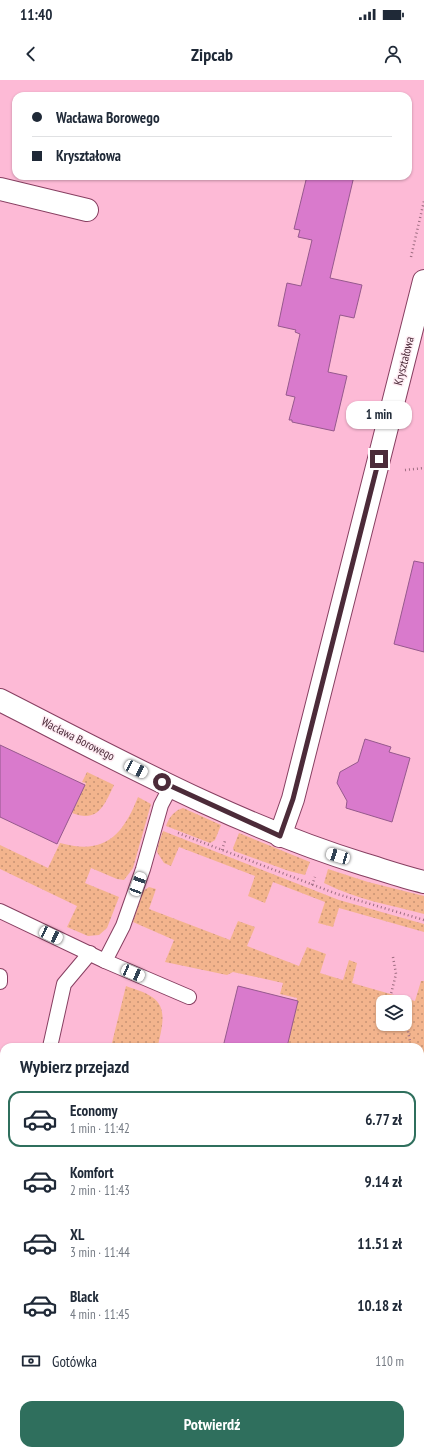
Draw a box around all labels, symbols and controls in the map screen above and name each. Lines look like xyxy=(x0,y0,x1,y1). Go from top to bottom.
text: 11:40 xyxy=(20,5,52,24)
icon: back xyxy=(20,43,42,65)
text: Zipcab xyxy=(191,43,233,66)
icon: person xyxy=(382,43,404,65)
text: Wacława Borowego xyxy=(56,108,160,127)
text: Kryształowa xyxy=(56,146,121,165)
street label: Kryształowa xyxy=(390,335,417,387)
callout: 1 min xyxy=(346,401,412,429)
text: 1 min xyxy=(366,406,392,423)
route end xyxy=(370,450,388,468)
street label: Wacława Borowego xyxy=(39,714,117,763)
car xyxy=(123,758,149,780)
route start xyxy=(153,773,171,791)
car xyxy=(325,847,351,865)
car xyxy=(128,871,148,897)
car xyxy=(38,924,64,946)
car xyxy=(120,963,146,983)
map controls xyxy=(376,995,412,1031)
button: layers xyxy=(376,995,412,1031)
text: Wybierz przejazd xyxy=(20,1055,129,1078)
icon: car xyxy=(22,1101,58,1137)
text: Economy xyxy=(70,1101,118,1120)
text: 6.77 zł xyxy=(365,1110,402,1129)
text: 1 min · 11:42 xyxy=(70,1120,130,1137)
icon: car xyxy=(22,1163,58,1199)
text: Komfort xyxy=(70,1163,114,1182)
text: 9.14 zł xyxy=(365,1172,402,1191)
text: 2 min · 11:43 xyxy=(70,1182,130,1199)
icon: car xyxy=(22,1225,58,1261)
text: XL xyxy=(70,1225,84,1244)
text: 11.51 zł xyxy=(357,1234,402,1253)
text: 3 min · 11:44 xyxy=(70,1244,130,1261)
icon: car xyxy=(22,1287,58,1323)
text: Black xyxy=(70,1287,99,1306)
text: 10.18 zł xyxy=(357,1296,402,1315)
text: 4 min · 11:45 xyxy=(70,1306,130,1323)
icon: cash xyxy=(20,1350,42,1372)
text: Gotówka xyxy=(52,1352,97,1371)
text: 110 m xyxy=(375,1353,404,1370)
button: Potwierdź xyxy=(20,1401,404,1447)

